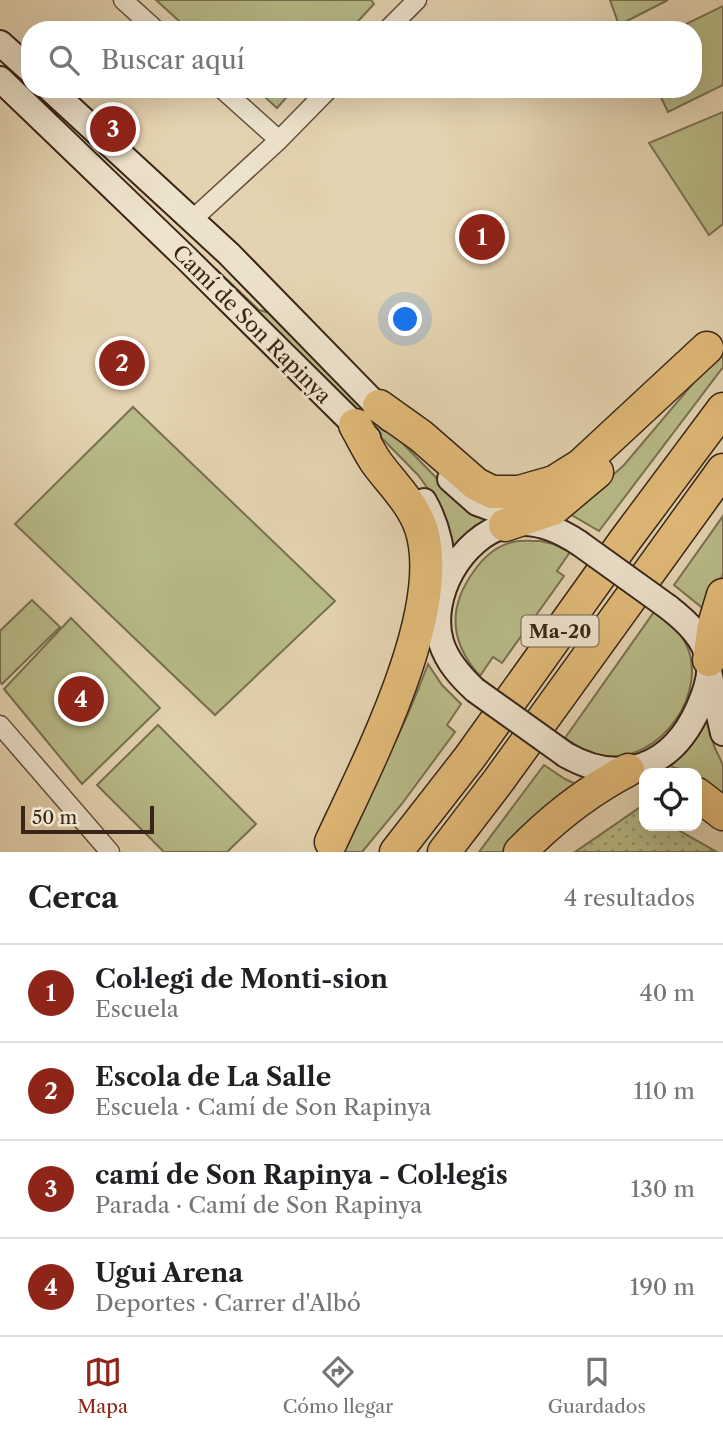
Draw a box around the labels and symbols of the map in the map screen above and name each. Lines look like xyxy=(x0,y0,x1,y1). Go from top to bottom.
pin: 3 xyxy=(90,103,136,155)
pin: 1 xyxy=(459,211,505,263)
street label: Camí de Son Rapinya xyxy=(168,240,337,409)
your location xyxy=(388,302,422,336)
pin: 2 xyxy=(99,337,145,389)
road number: Ma-20 xyxy=(522,616,598,646)
pin: 4 xyxy=(58,673,104,725)
scale bar xyxy=(21,803,154,835)

